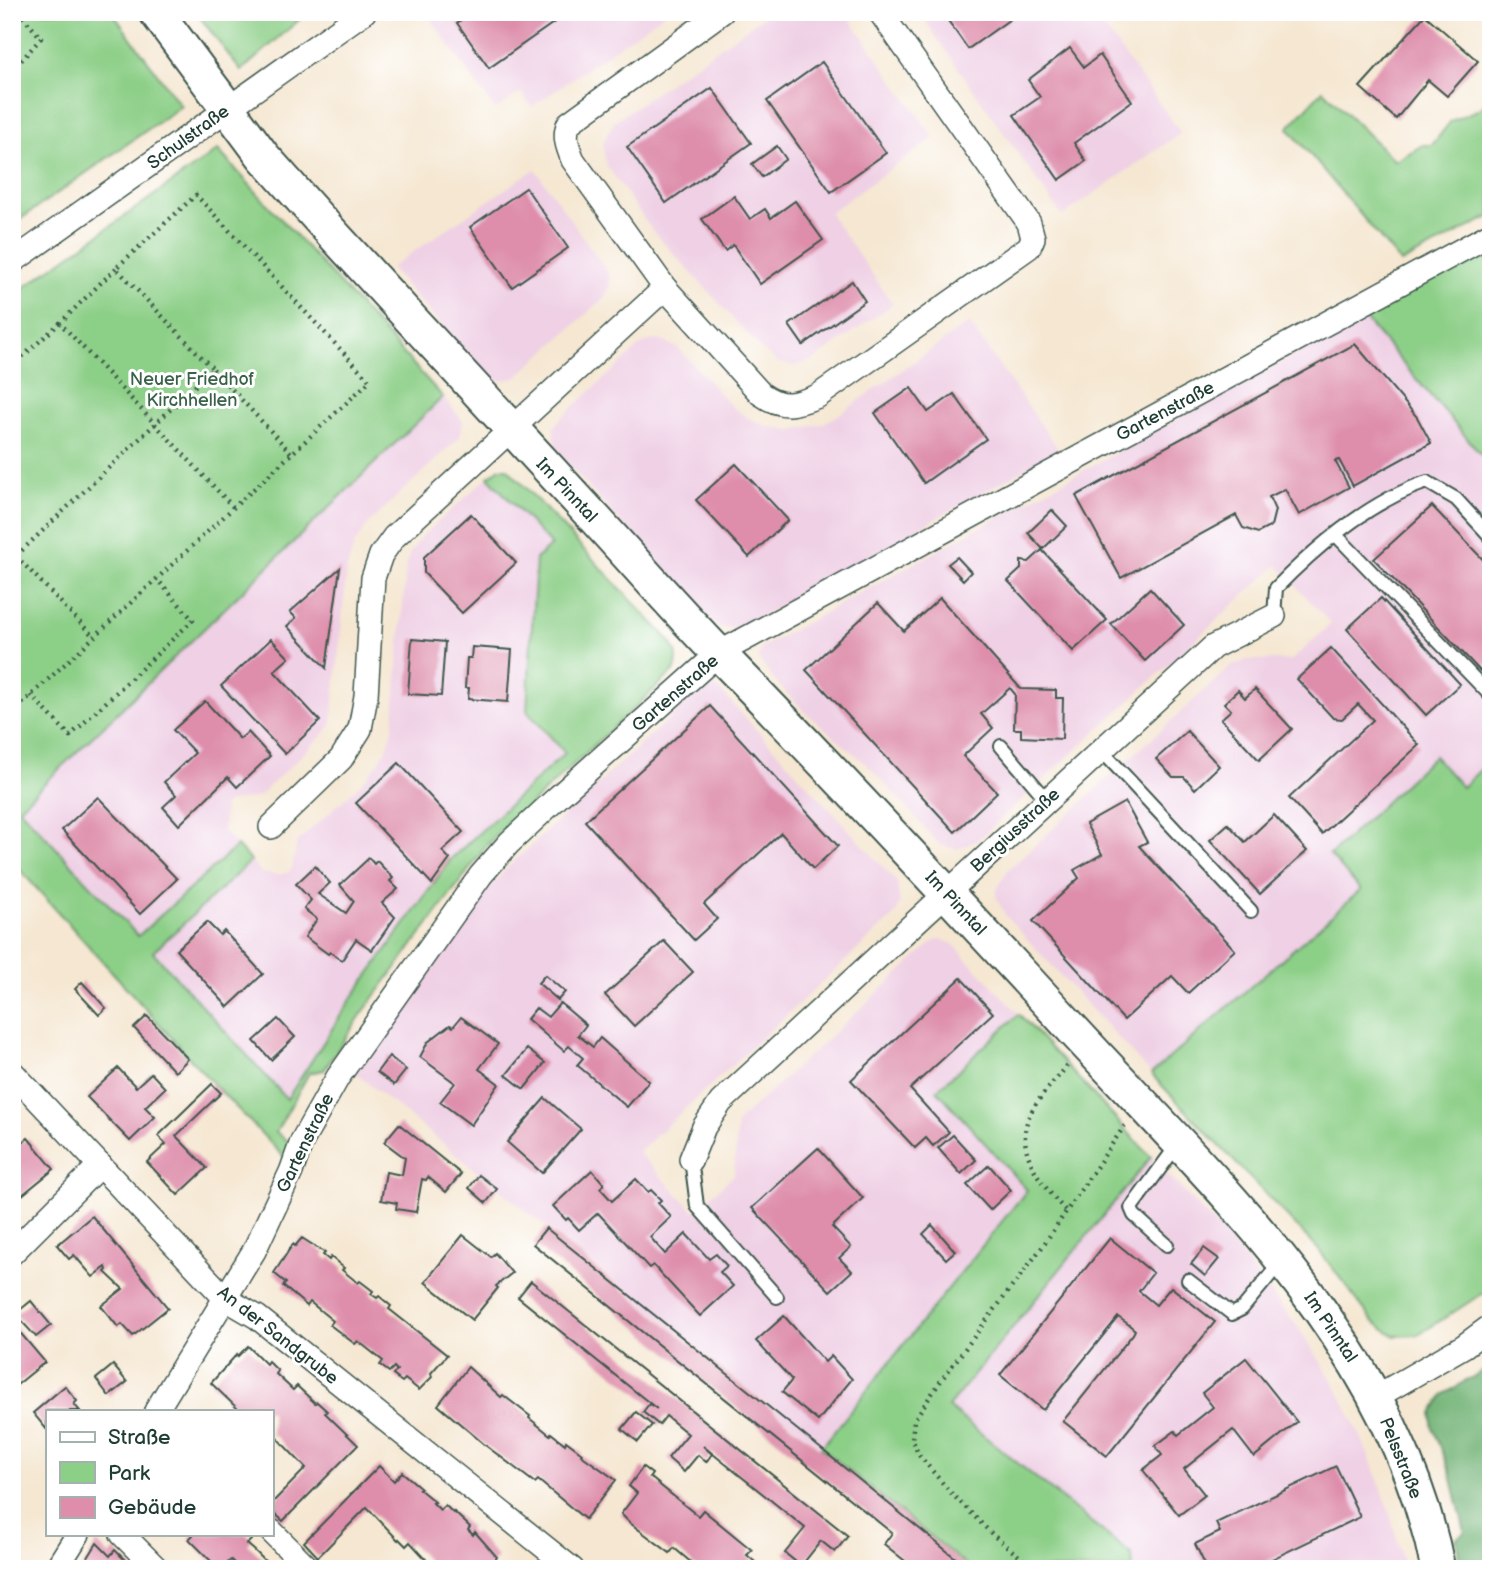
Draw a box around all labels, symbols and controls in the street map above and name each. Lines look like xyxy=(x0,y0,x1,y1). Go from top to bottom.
street label: Schulstraße xyxy=(143,101,233,174)
park label: Neuer Friedhof Kirchhellen xyxy=(130,369,255,411)
street label: Gartenstraße xyxy=(1113,377,1218,446)
street label: Im Pinntal xyxy=(532,454,602,527)
street label: Gartenstraße xyxy=(628,650,723,737)
street label: Bergiusstraße xyxy=(966,784,1064,877)
street label: Im Pinntal xyxy=(921,867,991,940)
street label: Gartenstraße xyxy=(272,1090,339,1196)
street label: An der Sandgrube xyxy=(213,1282,342,1389)
street label: Im Pinntal xyxy=(1299,1288,1362,1366)
legend xyxy=(46,1410,273,1536)
street label: Pelsstraße xyxy=(1375,1415,1426,1502)
text: Straße xyxy=(108,1425,170,1450)
text: Park xyxy=(108,1461,151,1486)
text: Gebäude xyxy=(108,1495,196,1520)

